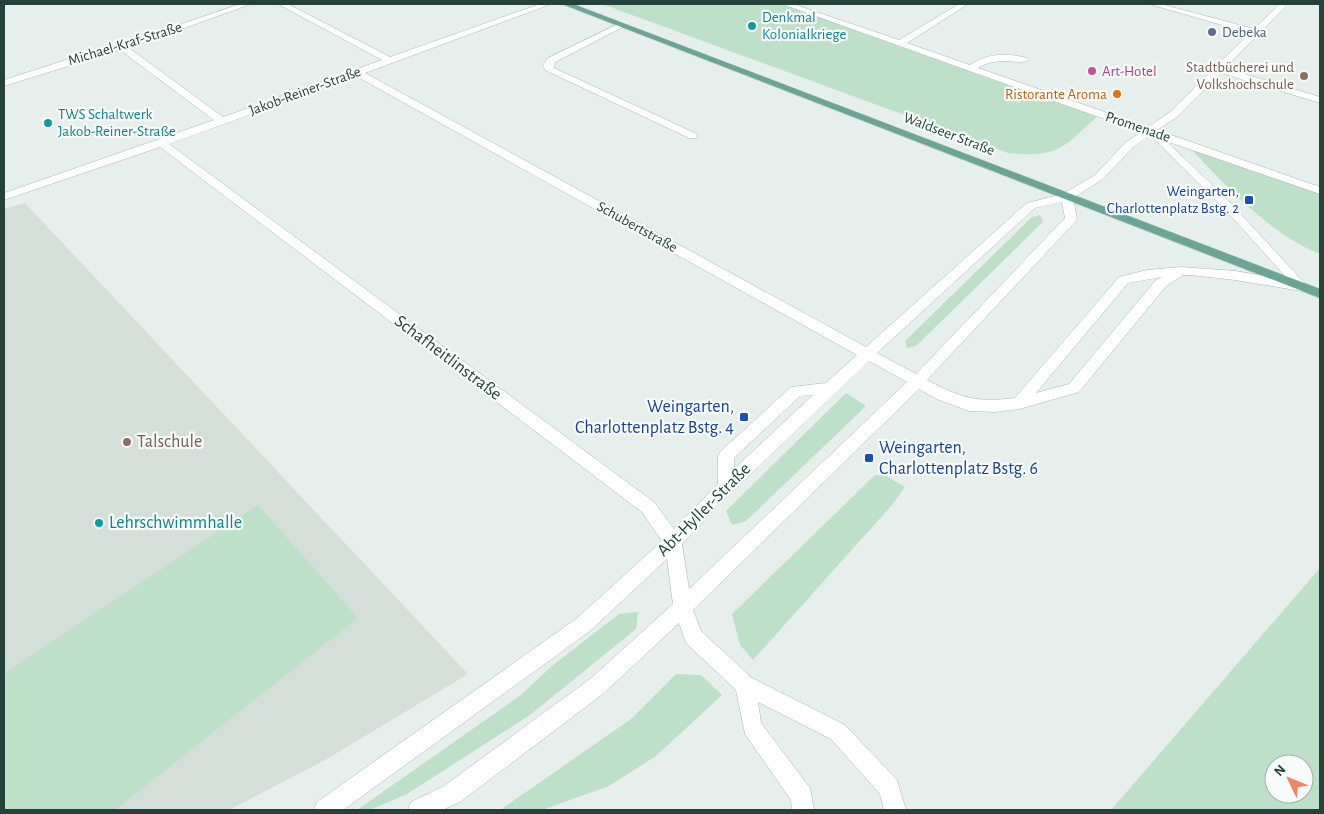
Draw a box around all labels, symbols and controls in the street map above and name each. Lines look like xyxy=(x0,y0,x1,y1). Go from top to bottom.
place label: Denkmal Kolonialkriege xyxy=(762,10,847,42)
street label: Michael-Kraf-Straße xyxy=(66,20,184,68)
marker: Denkmal Kolonialkriege xyxy=(746,20,758,32)
place label: Debeka xyxy=(1222,25,1267,40)
marker: Debeka xyxy=(1206,26,1218,38)
place label: Stadtbücherei und Volkshochschule xyxy=(1186,60,1294,92)
street label: Jakob-Reiner-Straße xyxy=(247,64,363,118)
place label: Art-Hotel xyxy=(1102,64,1157,79)
marker: Art-Hotel xyxy=(1086,65,1098,77)
marker: Stadtbücherei und Volkshochschule xyxy=(1298,70,1310,82)
place label: Ristorante Aroma xyxy=(1005,87,1107,102)
marker: Ristorante Aroma xyxy=(1111,88,1123,100)
place label: TWS Schaltwerk Jakob-Reiner-Straße xyxy=(58,107,176,139)
street label: Promenade xyxy=(1103,109,1173,145)
street label: Waldseer Straße xyxy=(901,110,997,158)
marker: TWS Schaltwerk Jakob-Reiner-Straße xyxy=(42,117,54,129)
place label: Weingarten, Charlottenplatz Bstg. 2 xyxy=(1107,184,1239,216)
marker: Weingarten, Charlottenplatz Bstg. 2 xyxy=(1243,194,1255,206)
street label: Schubertstraße xyxy=(594,199,680,255)
street label: Schafheitlinstraße xyxy=(391,312,505,404)
place label: Weingarten, Charlottenplatz Bstg. 4 xyxy=(575,398,734,437)
marker: Weingarten, Charlottenplatz Bstg. 4 xyxy=(738,411,750,423)
place label: Talschule xyxy=(137,433,202,451)
marker: Talschule xyxy=(121,436,133,448)
place label: Weingarten, Charlottenplatz Bstg. 6 xyxy=(879,439,1038,478)
marker: Weingarten, Charlottenplatz Bstg. 6 xyxy=(863,452,875,464)
street label: Abt-Hyller-Straße xyxy=(654,460,754,560)
place label: Lehrschwimmhalle xyxy=(109,514,242,532)
marker: Lehrschwimmhalle xyxy=(93,517,105,529)
north arrow xyxy=(1264,754,1314,804)
text: N xyxy=(1272,762,1289,779)

